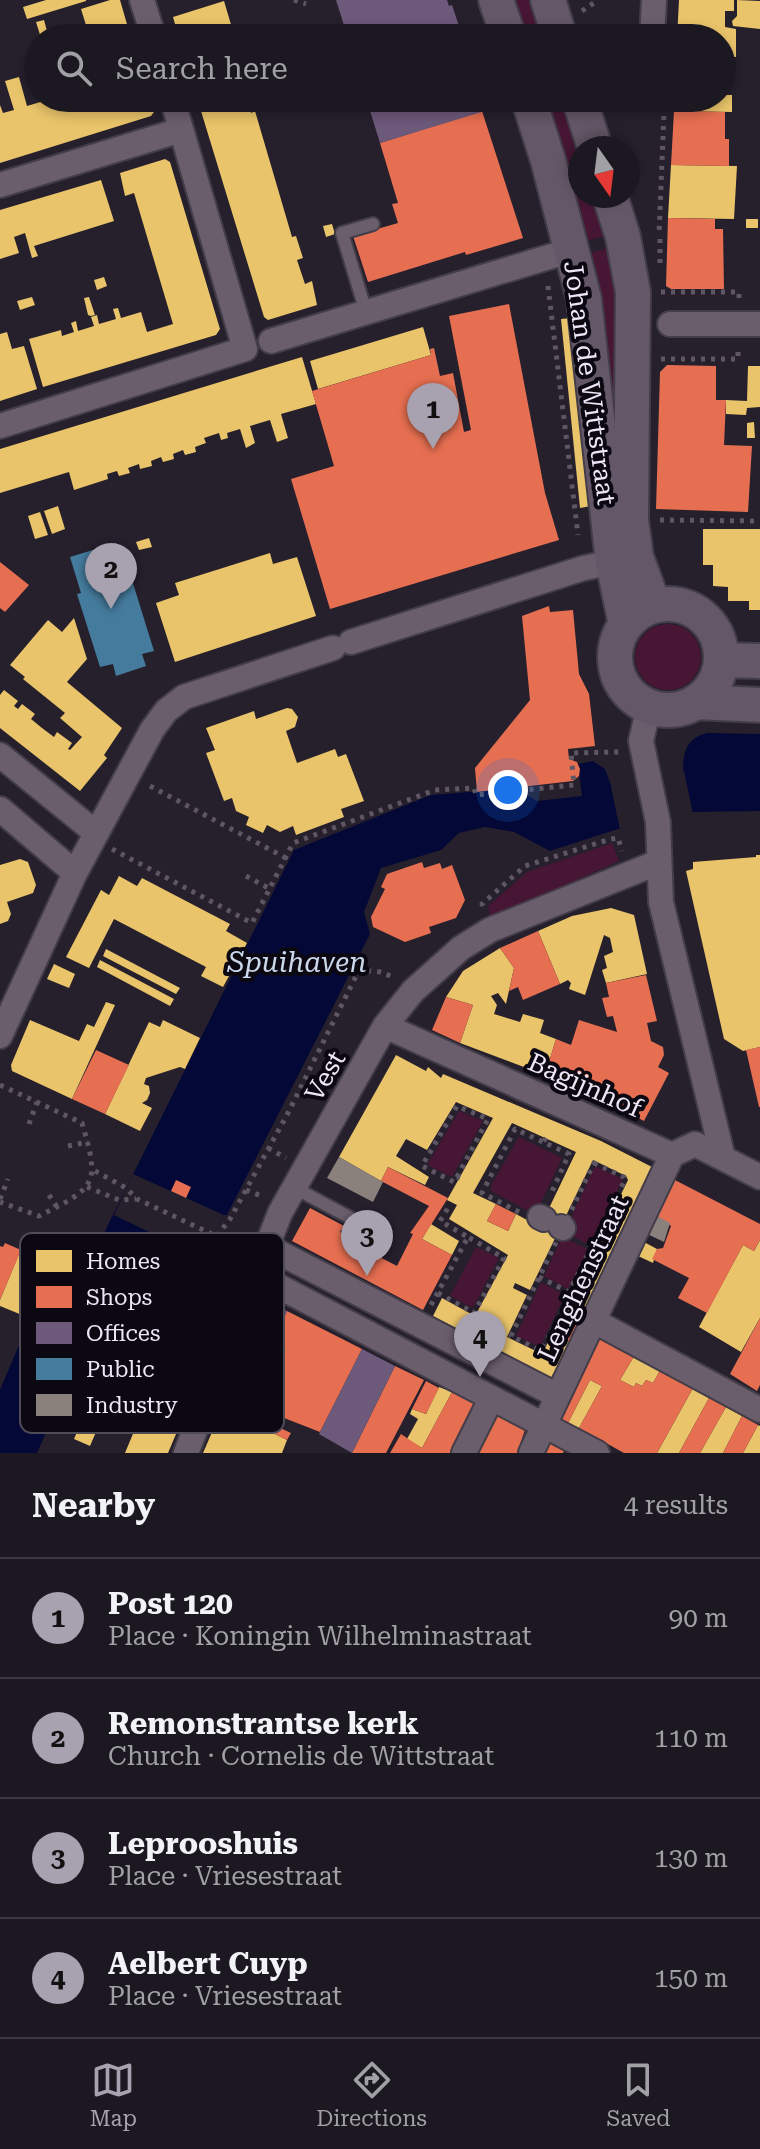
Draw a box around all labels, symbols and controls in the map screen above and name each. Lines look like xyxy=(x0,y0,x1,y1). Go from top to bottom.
search box xyxy=(24,24,736,112)
icon: search xyxy=(52,46,96,90)
text: Search here xyxy=(116,51,288,86)
north arrow xyxy=(568,136,640,208)
street label: Johan de Wittstraat xyxy=(558,259,622,507)
pin: 1 xyxy=(407,383,459,449)
pin: 2 xyxy=(85,543,137,609)
your location xyxy=(488,770,528,810)
water label: Spuihaven xyxy=(227,946,367,979)
street label: Vest xyxy=(299,1045,351,1106)
street label: Bagijnhof xyxy=(524,1047,647,1124)
street label: Lenghenstraat xyxy=(531,1190,635,1366)
pin: 3 xyxy=(341,1210,393,1276)
legend xyxy=(20,1233,284,1433)
text: Homes xyxy=(86,1249,160,1274)
text: Shops xyxy=(86,1285,152,1310)
pin: 4 xyxy=(454,1311,506,1377)
text: Offices xyxy=(86,1321,160,1346)
text: Public xyxy=(86,1357,154,1382)
text: Industry xyxy=(86,1393,177,1418)
text: Nearby xyxy=(32,1485,155,1525)
text: 4 results xyxy=(624,1490,728,1520)
text: Post 120 xyxy=(108,1586,233,1621)
text: 1 xyxy=(51,1603,65,1633)
text: 90 m xyxy=(669,1603,728,1633)
text: Place · Koningin Wilhelminastraat xyxy=(108,1621,532,1651)
text: Remonstrantse kerk xyxy=(108,1706,419,1741)
text: 2 xyxy=(51,1723,65,1753)
text: 110 m xyxy=(654,1723,728,1753)
text: Church · Cornelis de Wittstraat xyxy=(108,1741,494,1771)
text: Leprooshuis xyxy=(108,1826,298,1861)
text: 3 xyxy=(51,1843,65,1873)
text: 130 m xyxy=(654,1843,728,1873)
text: Place · Vriesestraat xyxy=(108,1861,342,1891)
text: Aelbert Cuyp xyxy=(108,1946,308,1981)
text: 4 xyxy=(51,1963,65,1993)
text: 150 m xyxy=(654,1963,728,1993)
text: Place · Vriesestraat xyxy=(108,1981,342,2011)
tab: Map xyxy=(90,2058,137,2131)
tab: Directions xyxy=(316,2058,427,2131)
tab: Saved xyxy=(606,2058,670,2131)

